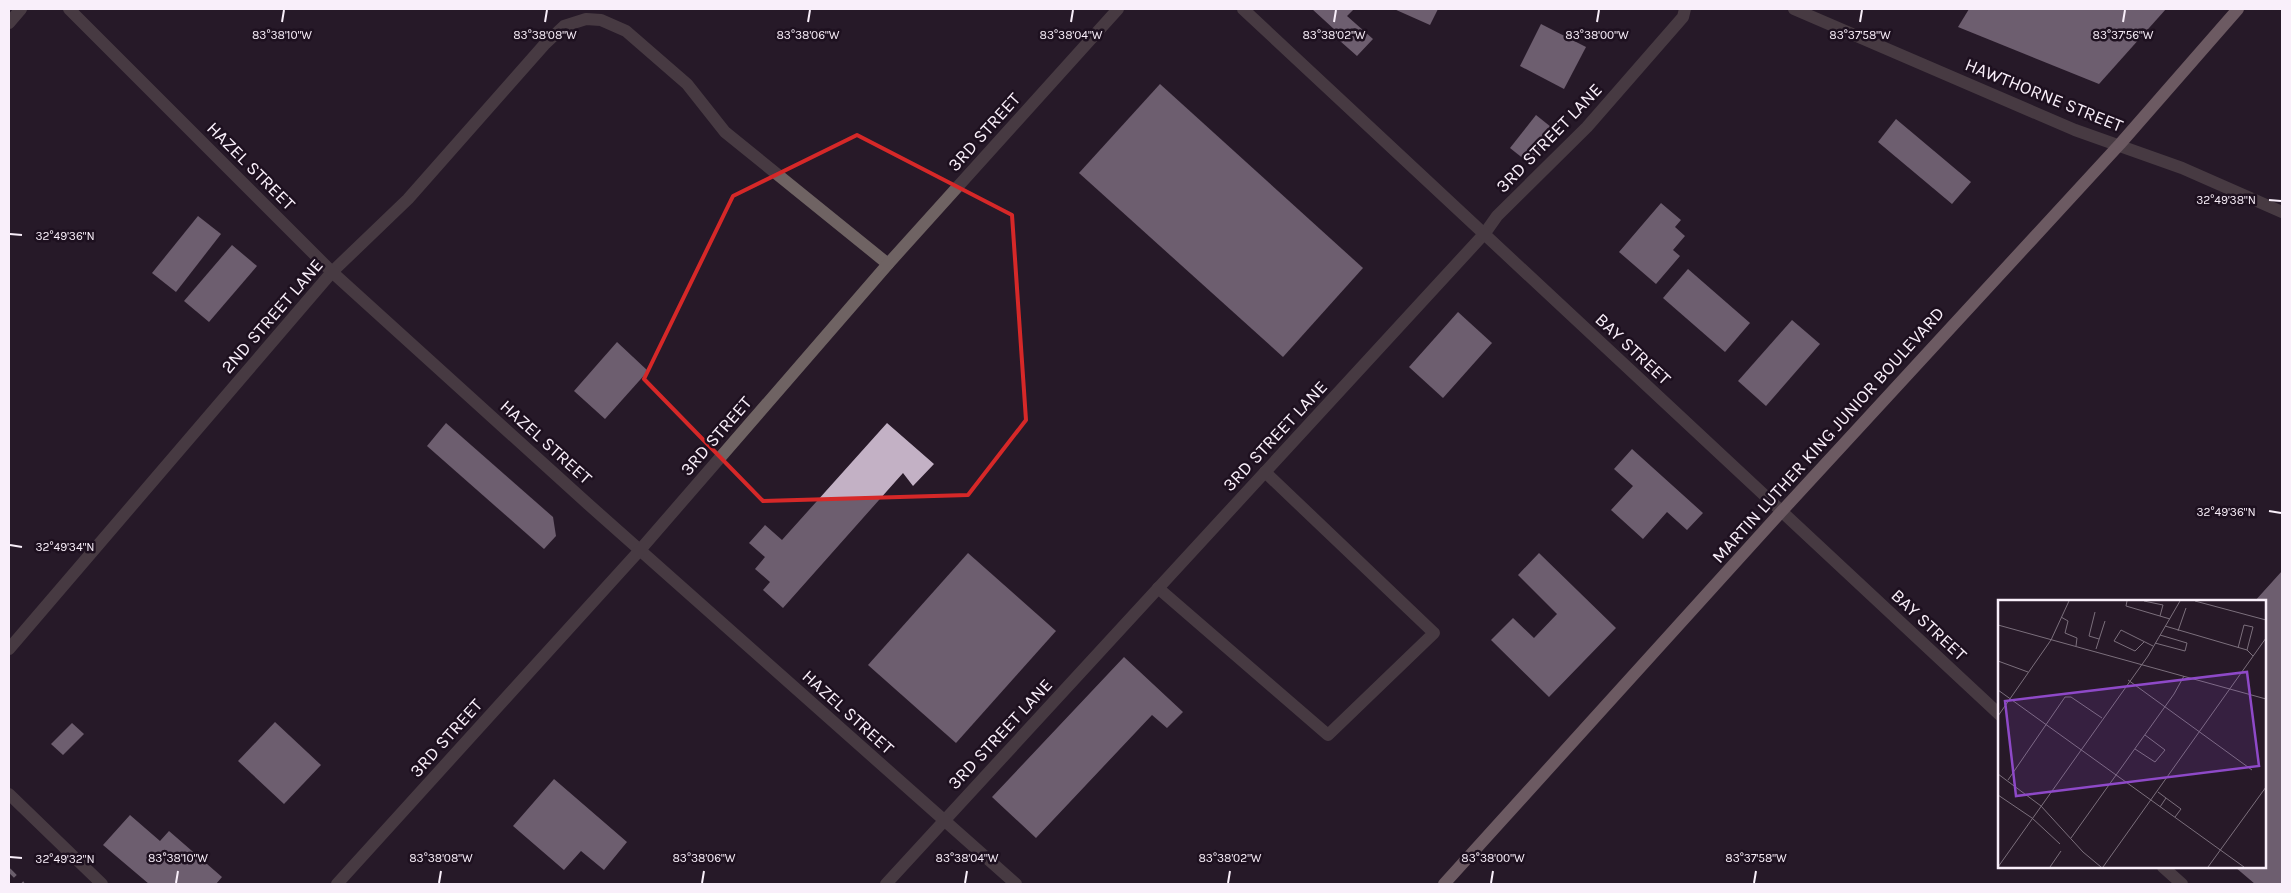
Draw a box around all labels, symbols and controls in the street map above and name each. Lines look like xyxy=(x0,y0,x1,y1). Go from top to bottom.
text: 83°38'10"W xyxy=(252,28,312,42)
text: 83°38'08"W xyxy=(513,28,577,42)
text: 83°38'06"W xyxy=(776,28,840,42)
text: 83°38'04"W xyxy=(1040,28,1103,42)
text: 83°38'02"W xyxy=(1302,28,1366,42)
text: 83°38'00"W xyxy=(1565,28,1629,42)
text: 83°37'58"W xyxy=(1829,28,1891,42)
text: 83°37'56"W xyxy=(2093,28,2154,42)
street label: HAWTHORNE STREET xyxy=(1962,53,2126,137)
street label: 3RD STREET LANE xyxy=(1491,79,1607,197)
street label: 3RD STREET xyxy=(943,88,1025,176)
street label: HAZEL STREET xyxy=(202,117,300,215)
text: 32°49'38"N xyxy=(2196,193,2256,207)
text: 32°49'36"N xyxy=(35,229,95,243)
street label: 2ND STREET LANE xyxy=(216,254,328,378)
street label: MARTIN LUTHER KING JUNIOR BOULEVARD xyxy=(1707,302,1949,568)
street label: BAY STREET xyxy=(1591,308,1675,390)
street label: 3RD STREET LANE xyxy=(1218,376,1332,496)
street label: 3RD STREET xyxy=(676,392,756,480)
street label: HAZEL STREET xyxy=(496,395,596,489)
text: 32°49'36"N xyxy=(2196,505,2256,519)
text: 32°49'34"N xyxy=(35,540,95,554)
street label: BAY STREET xyxy=(1887,584,1971,666)
inset map xyxy=(1998,600,2266,868)
street label: HAZEL STREET xyxy=(798,665,898,759)
street label: 3RD STREET LANE xyxy=(943,674,1057,794)
street label: 3RD STREET xyxy=(405,694,487,782)
text: 83°38'10"W xyxy=(148,851,208,865)
text: 83°38'08"W xyxy=(409,851,473,865)
text: 83°38'06"W xyxy=(672,851,736,865)
text: 83°38'04"W xyxy=(936,851,999,865)
text: 83°38'02"W xyxy=(1198,851,1262,865)
text: 83°38'00"W xyxy=(1461,851,1525,865)
text: 83°37'58"W xyxy=(1725,851,1787,865)
text: 32°49'32"N xyxy=(35,852,95,866)

